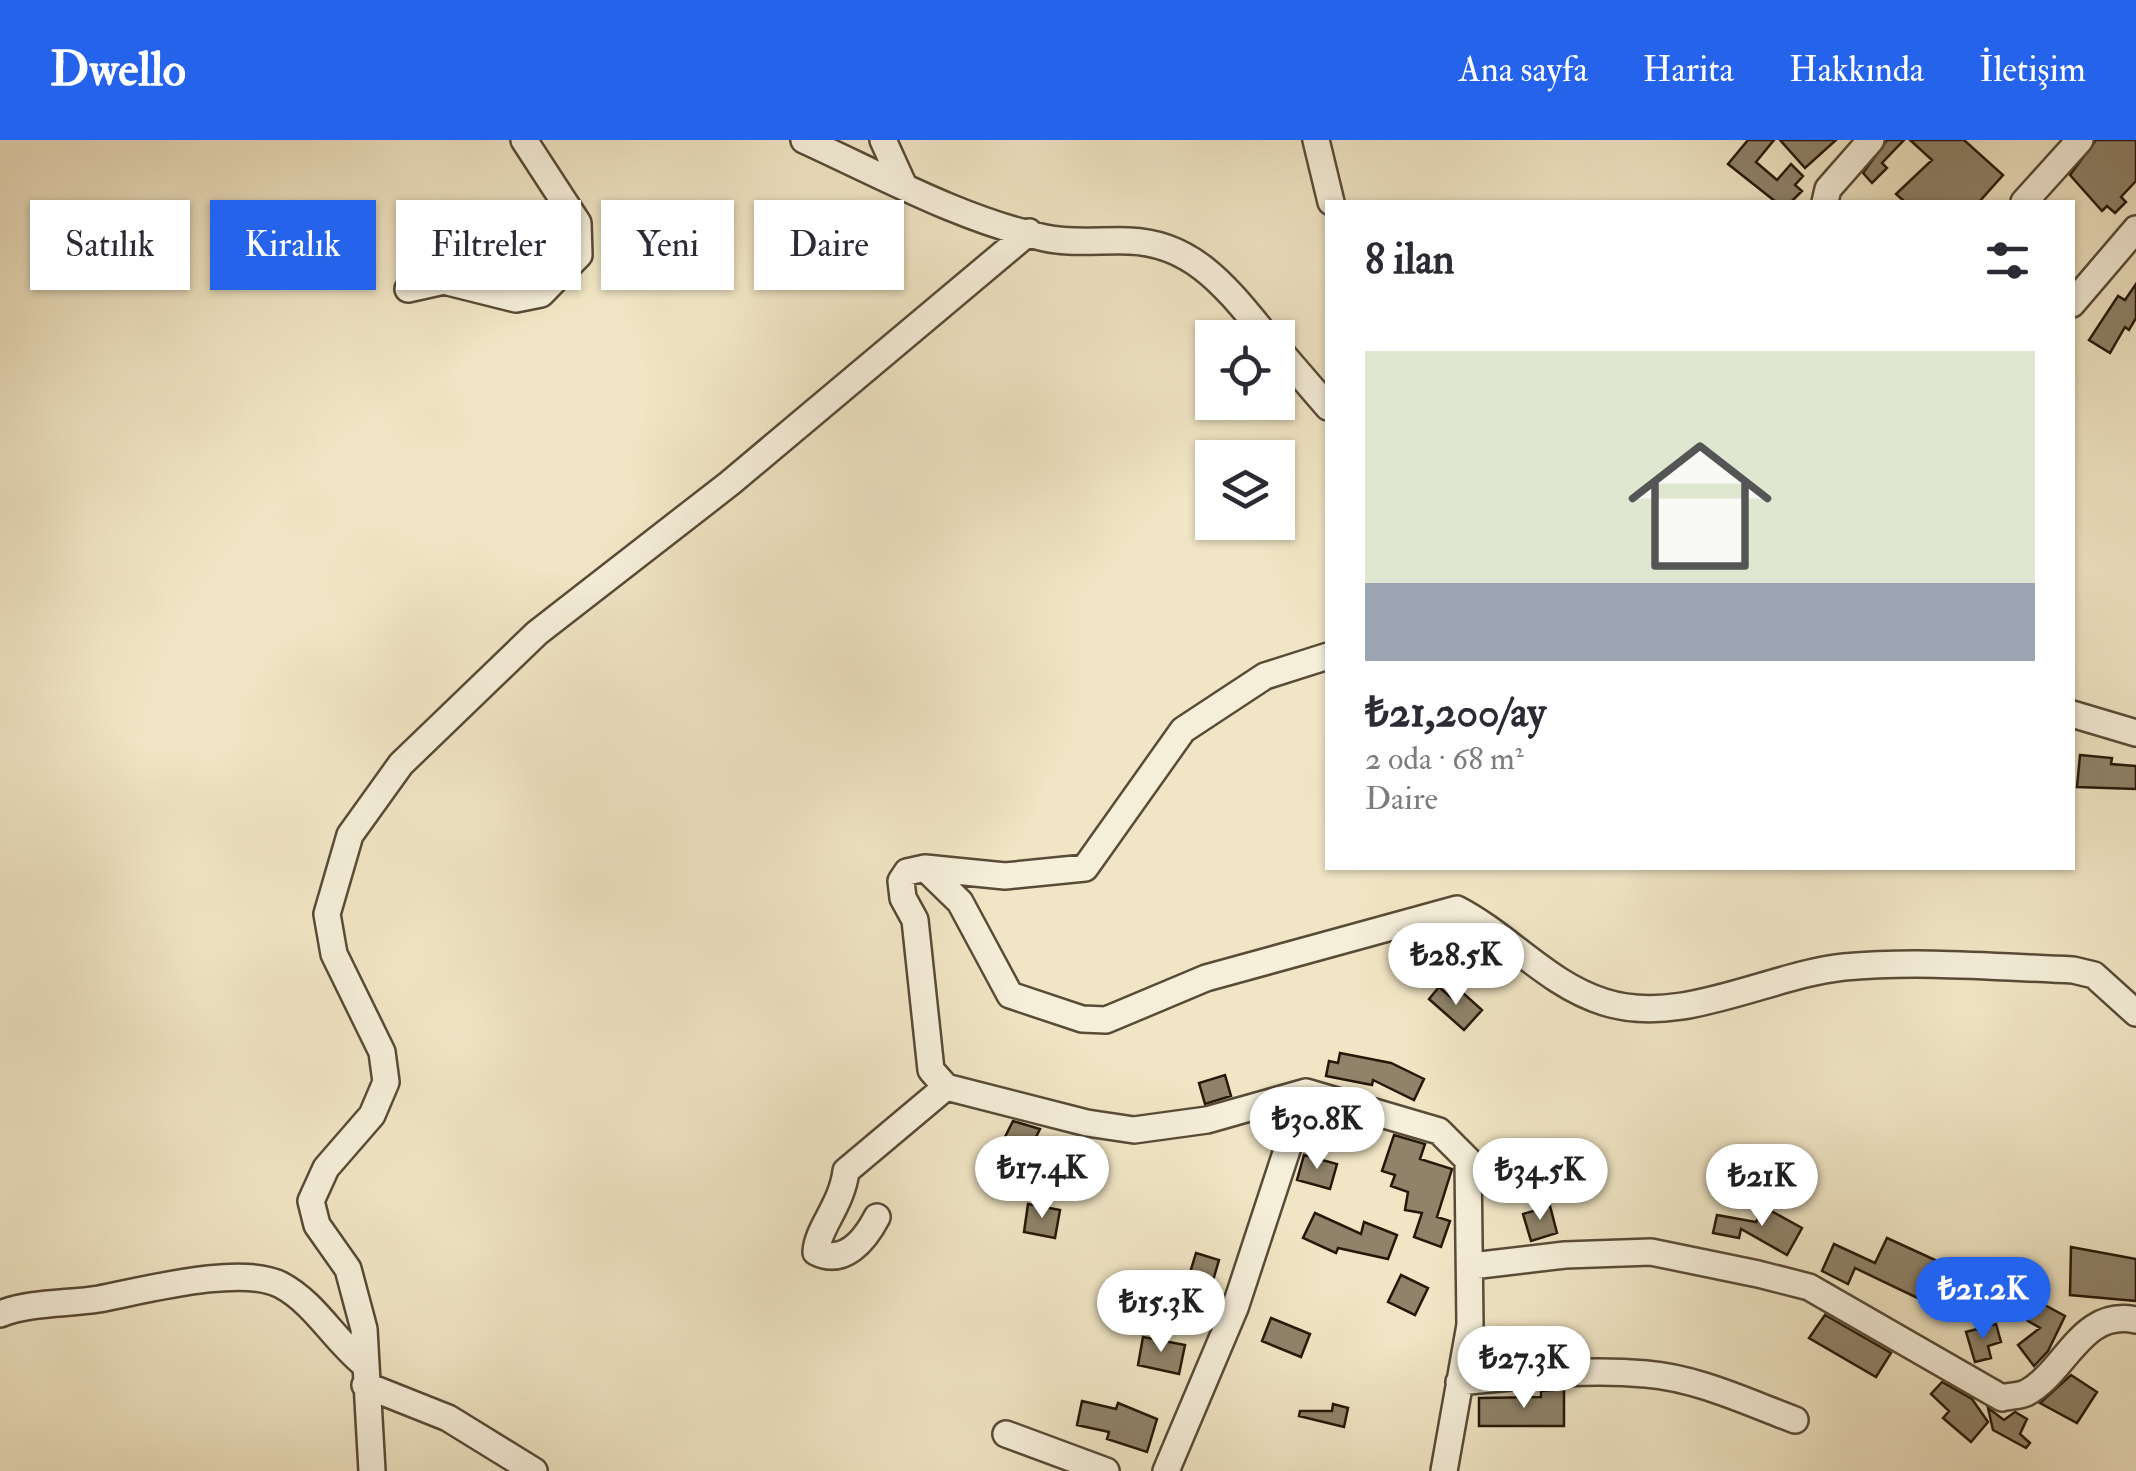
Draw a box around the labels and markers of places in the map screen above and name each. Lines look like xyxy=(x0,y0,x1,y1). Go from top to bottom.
pin: ₺28.5K xyxy=(1375,923,1537,1008)
pin: ₺30.8K xyxy=(1236,1087,1398,1172)
pin: ₺17.4K xyxy=(961,1136,1123,1221)
pin: ₺34.5K xyxy=(1459,1138,1621,1223)
pin: ₺21K xyxy=(1703,1144,1821,1229)
pin: ₺21.2K xyxy=(1902,1257,2064,1342)
pin: ₺15.3K xyxy=(1080,1270,1242,1355)
pin: ₺27.3K xyxy=(1443,1326,1605,1411)

